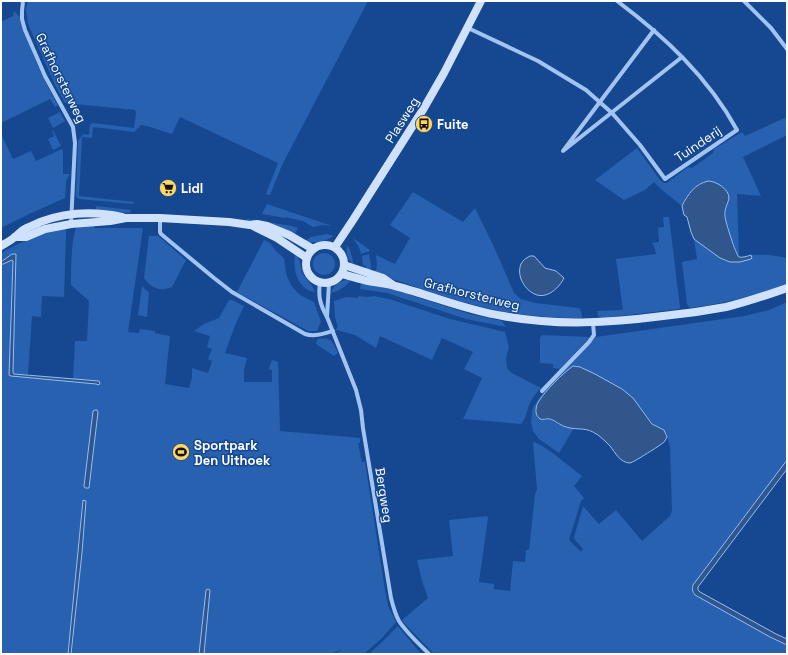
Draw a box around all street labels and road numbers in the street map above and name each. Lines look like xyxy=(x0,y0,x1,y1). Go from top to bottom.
street label: Grafhorsterweg xyxy=(32,30,90,126)
street label: Plasweg xyxy=(381,94,423,146)
street label: Tuinderij xyxy=(671,122,725,166)
street label: Grafhorsterweg xyxy=(422,274,522,314)
street label: Bergweg xyxy=(371,466,397,524)

